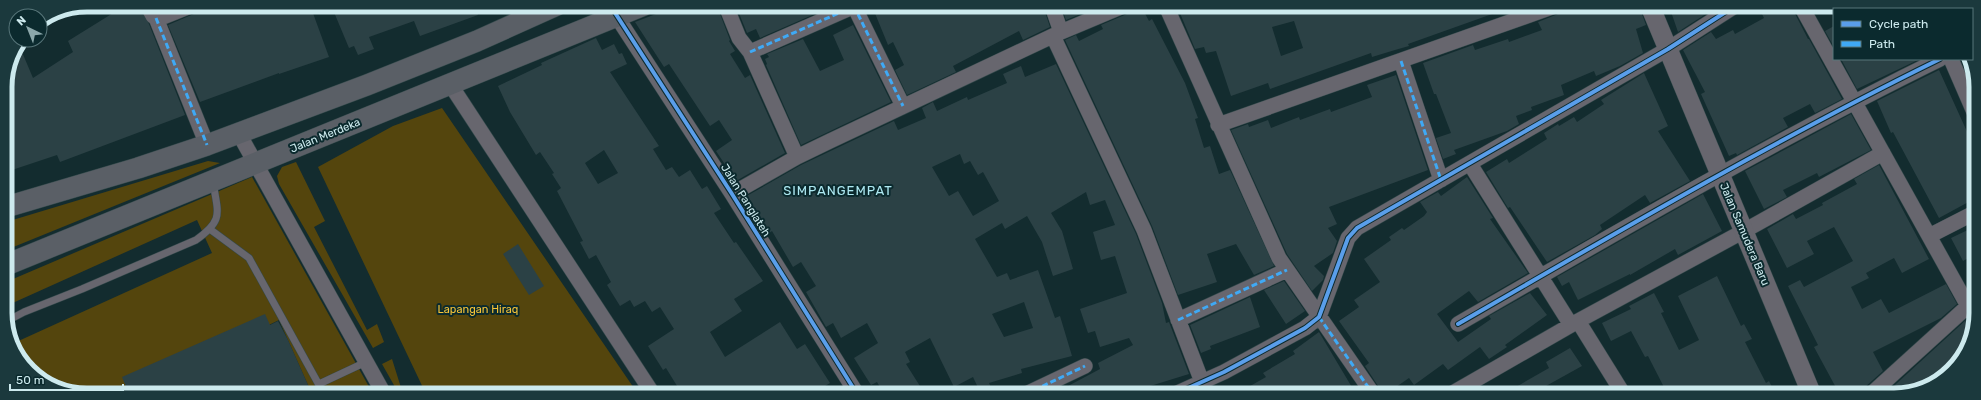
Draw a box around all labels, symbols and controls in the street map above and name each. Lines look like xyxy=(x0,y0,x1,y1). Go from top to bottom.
north arrow xyxy=(8,8,48,48)
legend xyxy=(1833,8,1973,60)
text: N xyxy=(14,14,29,29)
text: Cycle path xyxy=(1869,17,1928,31)
text: Path xyxy=(1869,37,1895,51)
street label: Jalan Merdeka xyxy=(288,116,362,155)
street label: Jalan Panglateh xyxy=(718,162,773,239)
street label: Jalan Samudera Baru xyxy=(1717,181,1772,287)
district label: SIMPANGEMPAT xyxy=(783,183,893,198)
park label: Lapangan Hiraq xyxy=(438,303,518,316)
scale bar xyxy=(10,366,123,392)
text: 50 m xyxy=(16,373,44,387)

